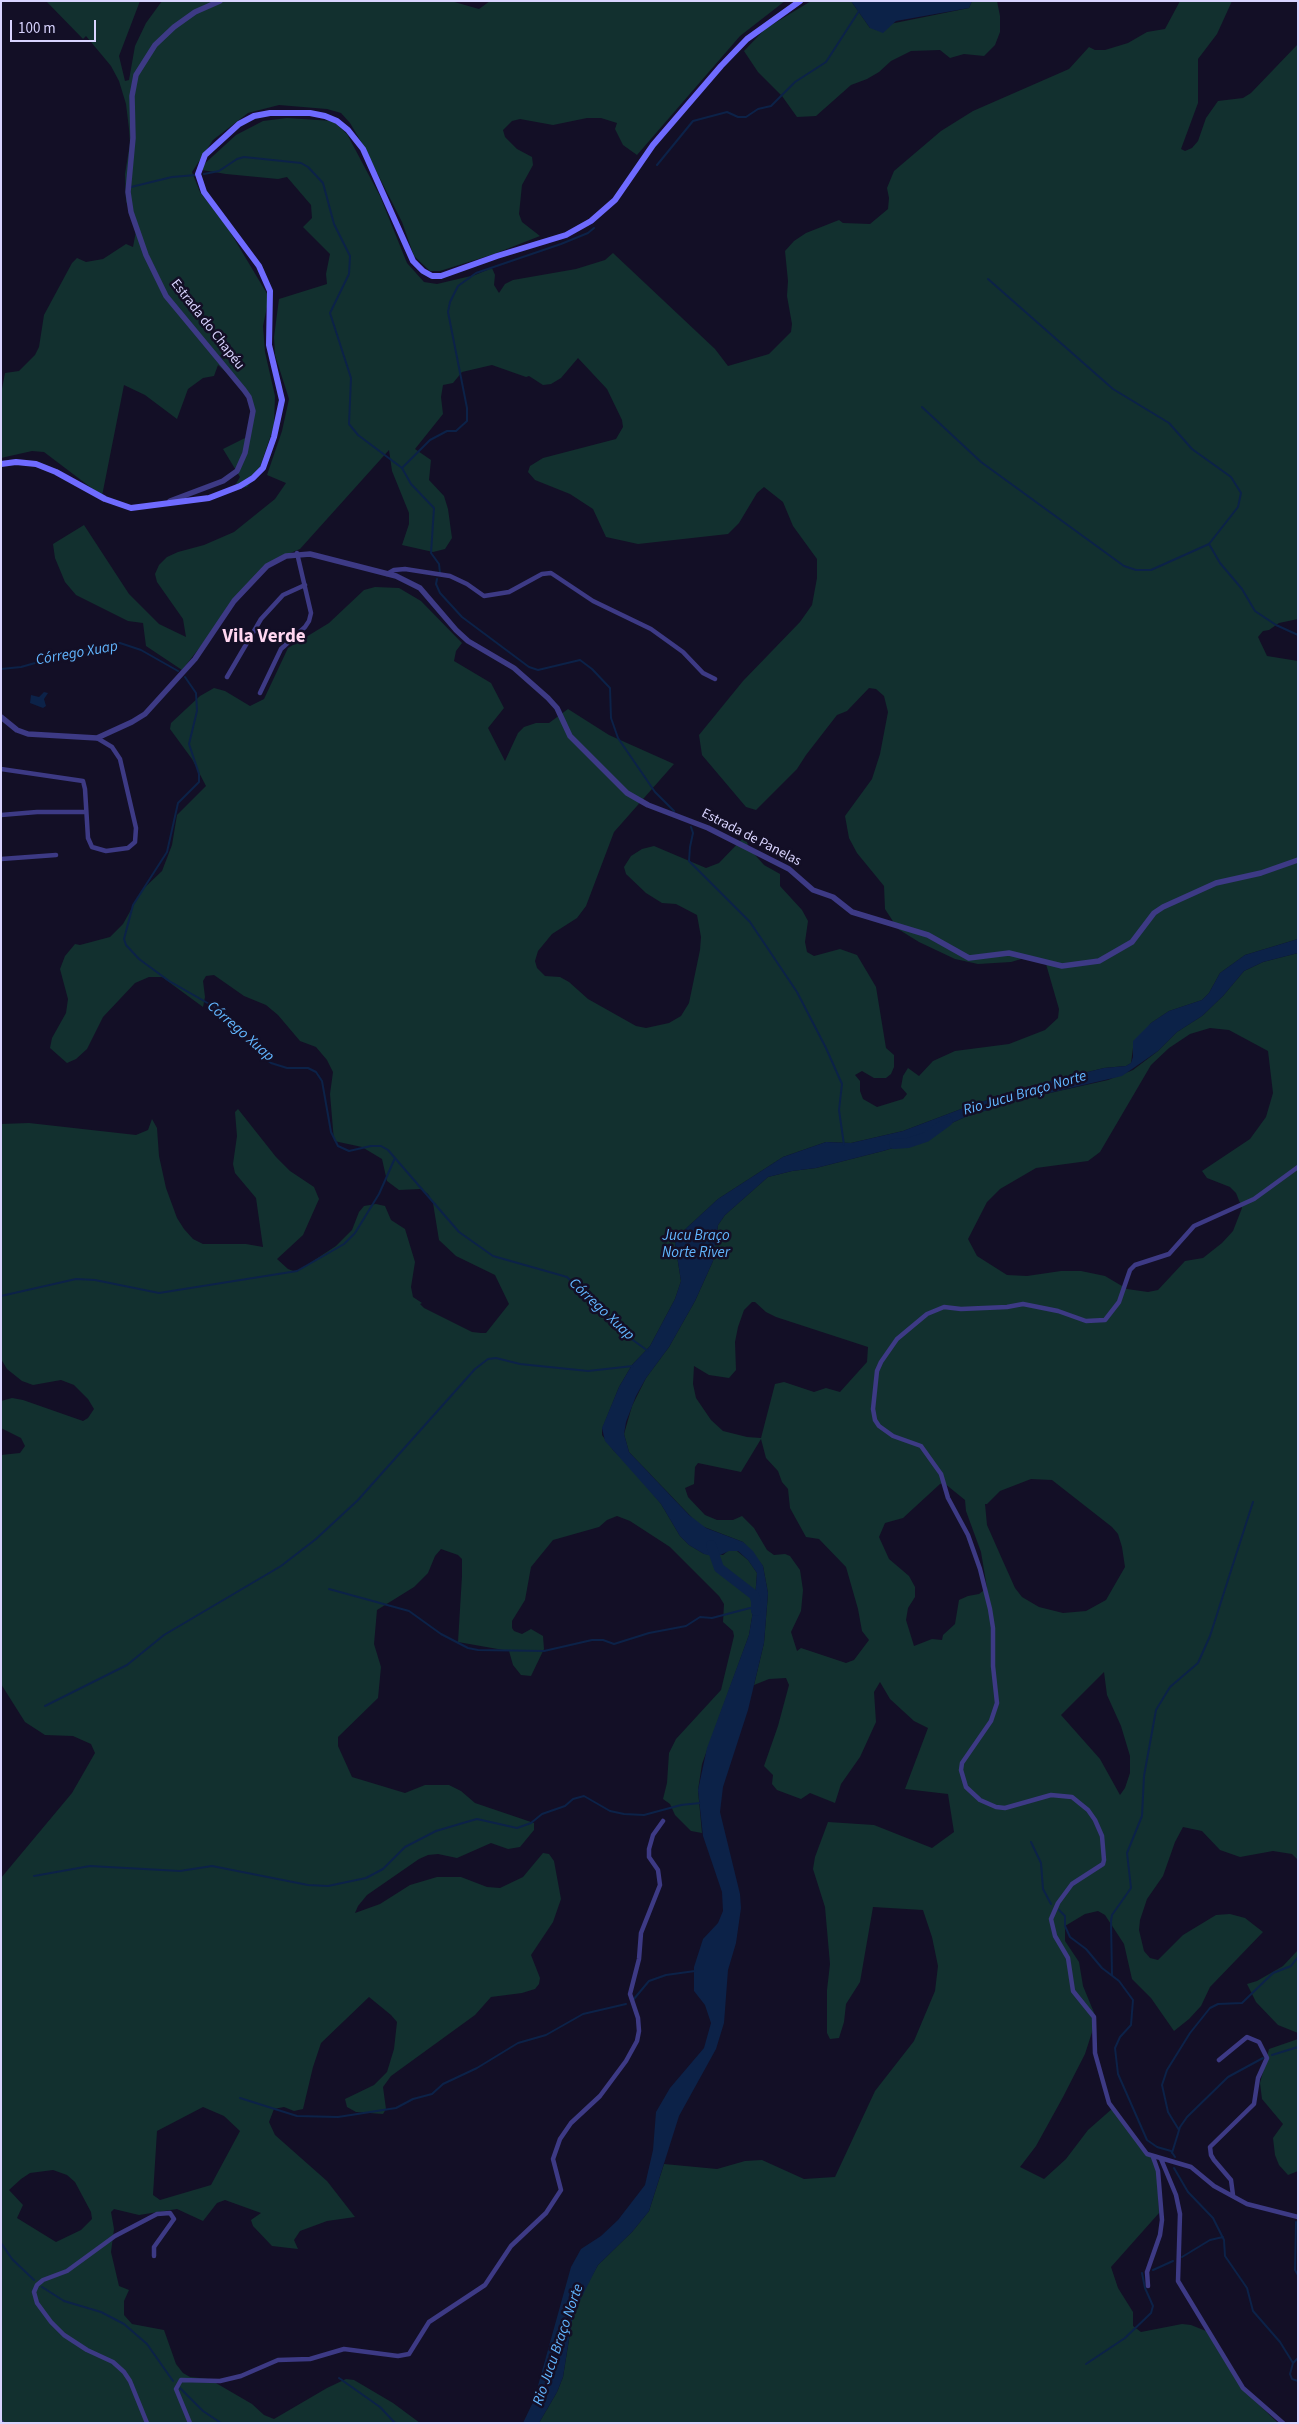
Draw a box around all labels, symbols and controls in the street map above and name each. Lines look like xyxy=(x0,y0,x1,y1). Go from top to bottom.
scale bar xyxy=(12,10,99,42)
text: 100 m xyxy=(18,18,56,39)
street label: Estrada do Chapéu xyxy=(167,276,247,374)
district label: Vila Verde xyxy=(222,627,306,649)
water label: Córrego Xuap xyxy=(35,638,119,670)
street label: Estrada de Panelas xyxy=(698,806,804,870)
water label: Córrego Xuap xyxy=(203,998,277,1066)
water label: Rio Jucu Braço Norte xyxy=(961,1068,1089,1120)
water label: Jucu Braço Norte River xyxy=(662,1228,730,1263)
water label: Córrego Xuap xyxy=(565,1275,637,1345)
water label: Rio Jucu Braço Norte xyxy=(530,2282,588,2408)

